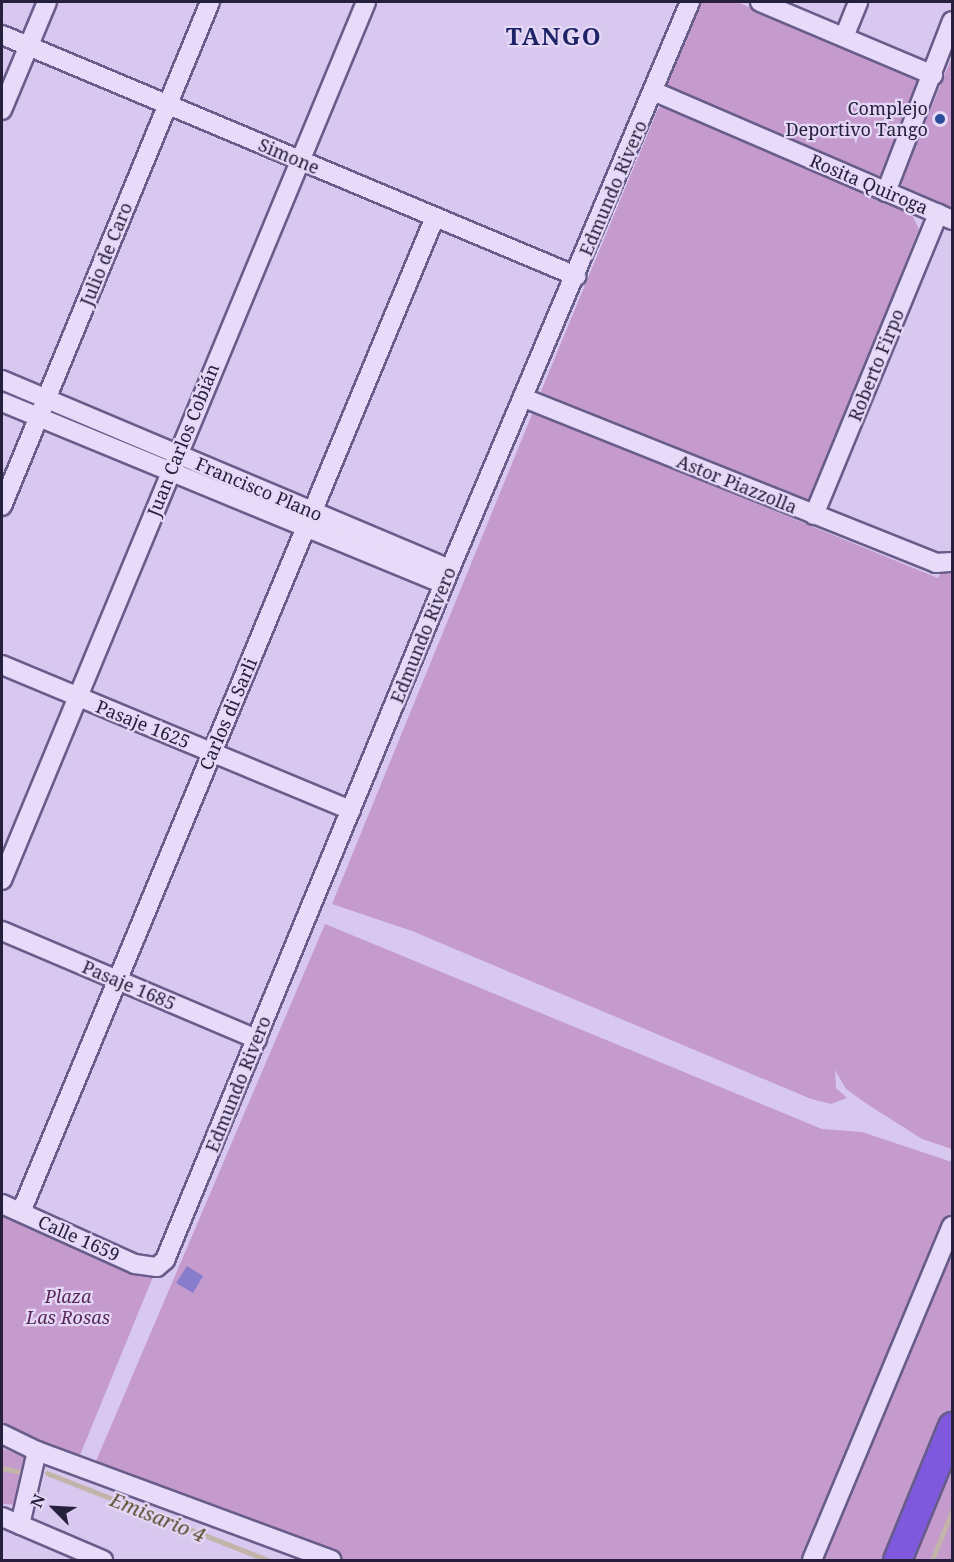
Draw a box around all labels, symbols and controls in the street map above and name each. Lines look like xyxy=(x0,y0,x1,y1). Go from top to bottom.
district label: TANGO xyxy=(506,22,602,50)
place label: Complejo Deportivo Tango xyxy=(785,98,928,140)
marker: Complejo Deportivo Tango xyxy=(933,112,947,126)
street label: Edmundo Rivero xyxy=(575,117,651,259)
street label: Simone xyxy=(255,134,323,178)
street label: Rosita Quiroga xyxy=(807,149,931,219)
street label: Julio de Caro xyxy=(75,199,137,309)
street label: Roberto Firpo xyxy=(844,306,908,424)
street label: Juan Carlos Cobián xyxy=(143,361,223,519)
street label: Astor Piazzolla xyxy=(674,450,800,518)
street label: Francisco Plano xyxy=(192,453,326,525)
street label: Edmundo Rivero xyxy=(386,564,460,706)
street label: Carlos di Sarli xyxy=(195,655,261,773)
street label: Pasaje 1625 xyxy=(93,695,193,753)
street label: Pasaje 1685 xyxy=(79,956,179,1014)
street label: Edmundo Rivero xyxy=(201,1013,275,1155)
street label: Calle 1659 xyxy=(35,1210,123,1266)
park label: Plaza Las Rosas xyxy=(26,1286,110,1328)
north arrow xyxy=(24,1478,84,1538)
water label: Emisario 4 xyxy=(107,1487,209,1547)
text: N xyxy=(25,1490,50,1511)

